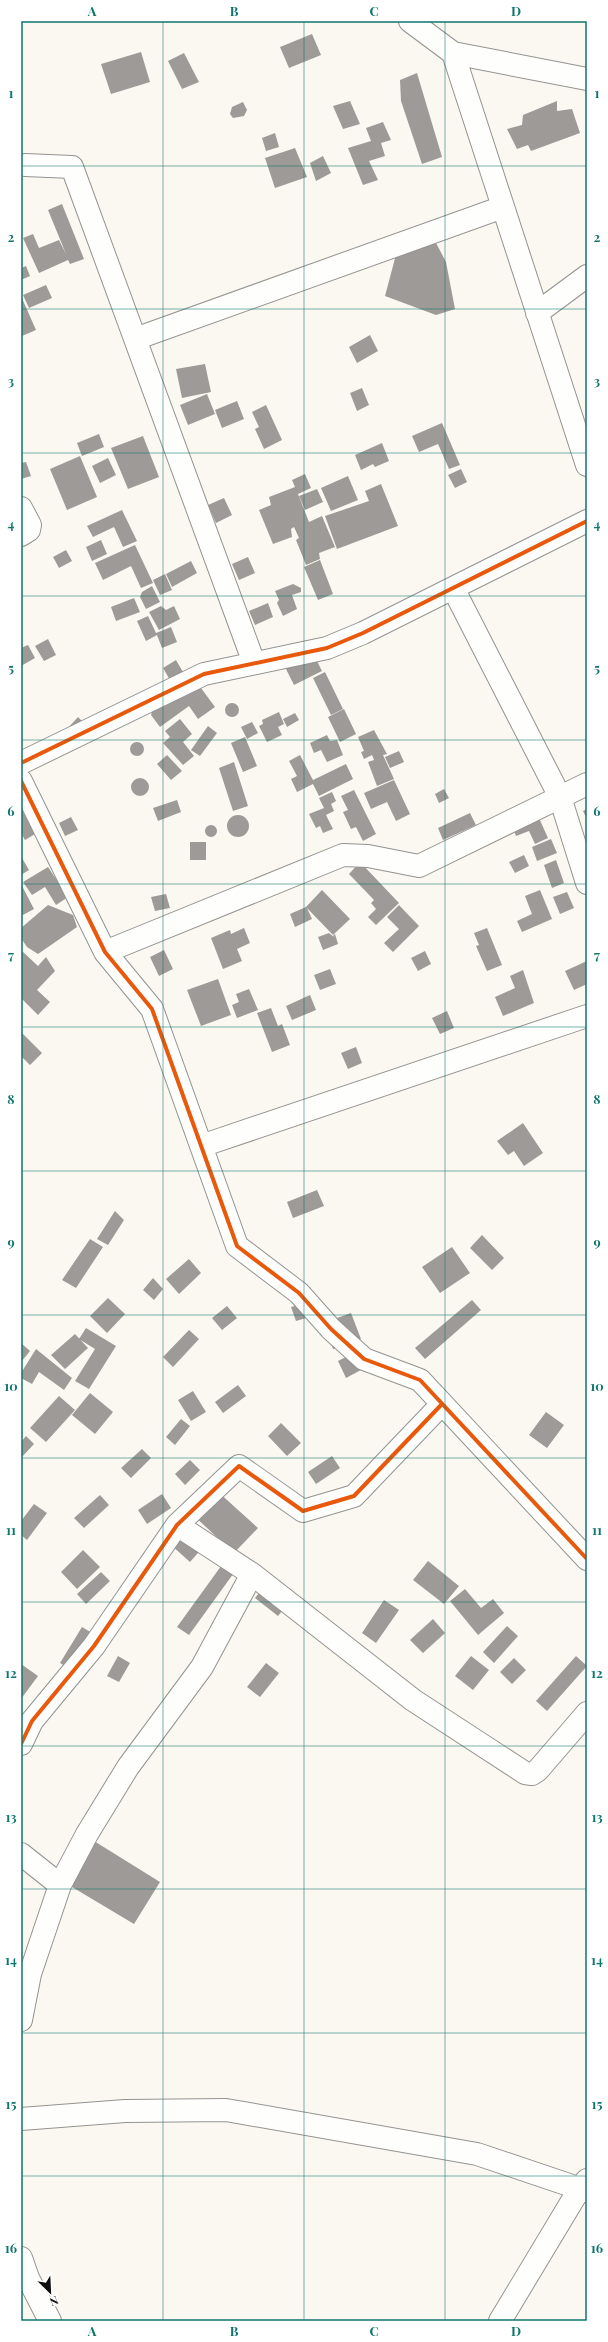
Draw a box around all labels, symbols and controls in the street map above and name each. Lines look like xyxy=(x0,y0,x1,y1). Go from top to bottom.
text: A xyxy=(87,2,97,19)
text: B xyxy=(230,2,239,19)
text: C xyxy=(369,2,379,19)
text: D xyxy=(511,2,521,19)
text: 1 xyxy=(9,84,14,101)
text: 1 xyxy=(595,84,600,101)
text: 2 xyxy=(8,228,15,245)
text: 2 xyxy=(594,228,601,245)
text: 3 xyxy=(8,372,14,389)
text: 3 xyxy=(594,372,600,389)
text: 4 xyxy=(8,515,15,532)
text: 4 xyxy=(594,515,601,532)
text: 5 xyxy=(8,659,14,676)
text: 5 xyxy=(594,659,600,676)
text: 6 xyxy=(7,802,15,819)
text: 6 xyxy=(593,802,601,819)
text: 7 xyxy=(8,946,14,963)
text: 7 xyxy=(594,946,600,963)
text: 8 xyxy=(7,1090,15,1107)
text: 8 xyxy=(593,1090,601,1107)
text: 9 xyxy=(7,1233,15,1250)
text: 9 xyxy=(593,1233,601,1250)
text: 10 xyxy=(4,1377,18,1394)
text: 10 xyxy=(590,1377,604,1394)
text: 11 xyxy=(6,1521,16,1538)
text: 11 xyxy=(592,1521,602,1538)
text: 12 xyxy=(5,1664,17,1681)
text: 12 xyxy=(591,1664,603,1681)
text: 13 xyxy=(5,1808,17,1825)
text: 13 xyxy=(591,1808,603,1825)
text: 14 xyxy=(5,1951,17,1968)
text: 14 xyxy=(591,1951,603,1968)
text: 15 xyxy=(6,2095,16,2112)
text: 15 xyxy=(592,2095,602,2112)
text: 16 xyxy=(5,2239,17,2256)
text: 16 xyxy=(591,2239,603,2256)
north arrow xyxy=(30,2272,70,2312)
text: N xyxy=(48,2293,61,2310)
text: A xyxy=(87,2322,97,2339)
text: B xyxy=(230,2322,239,2339)
text: C xyxy=(369,2322,379,2339)
text: D xyxy=(511,2322,521,2339)

